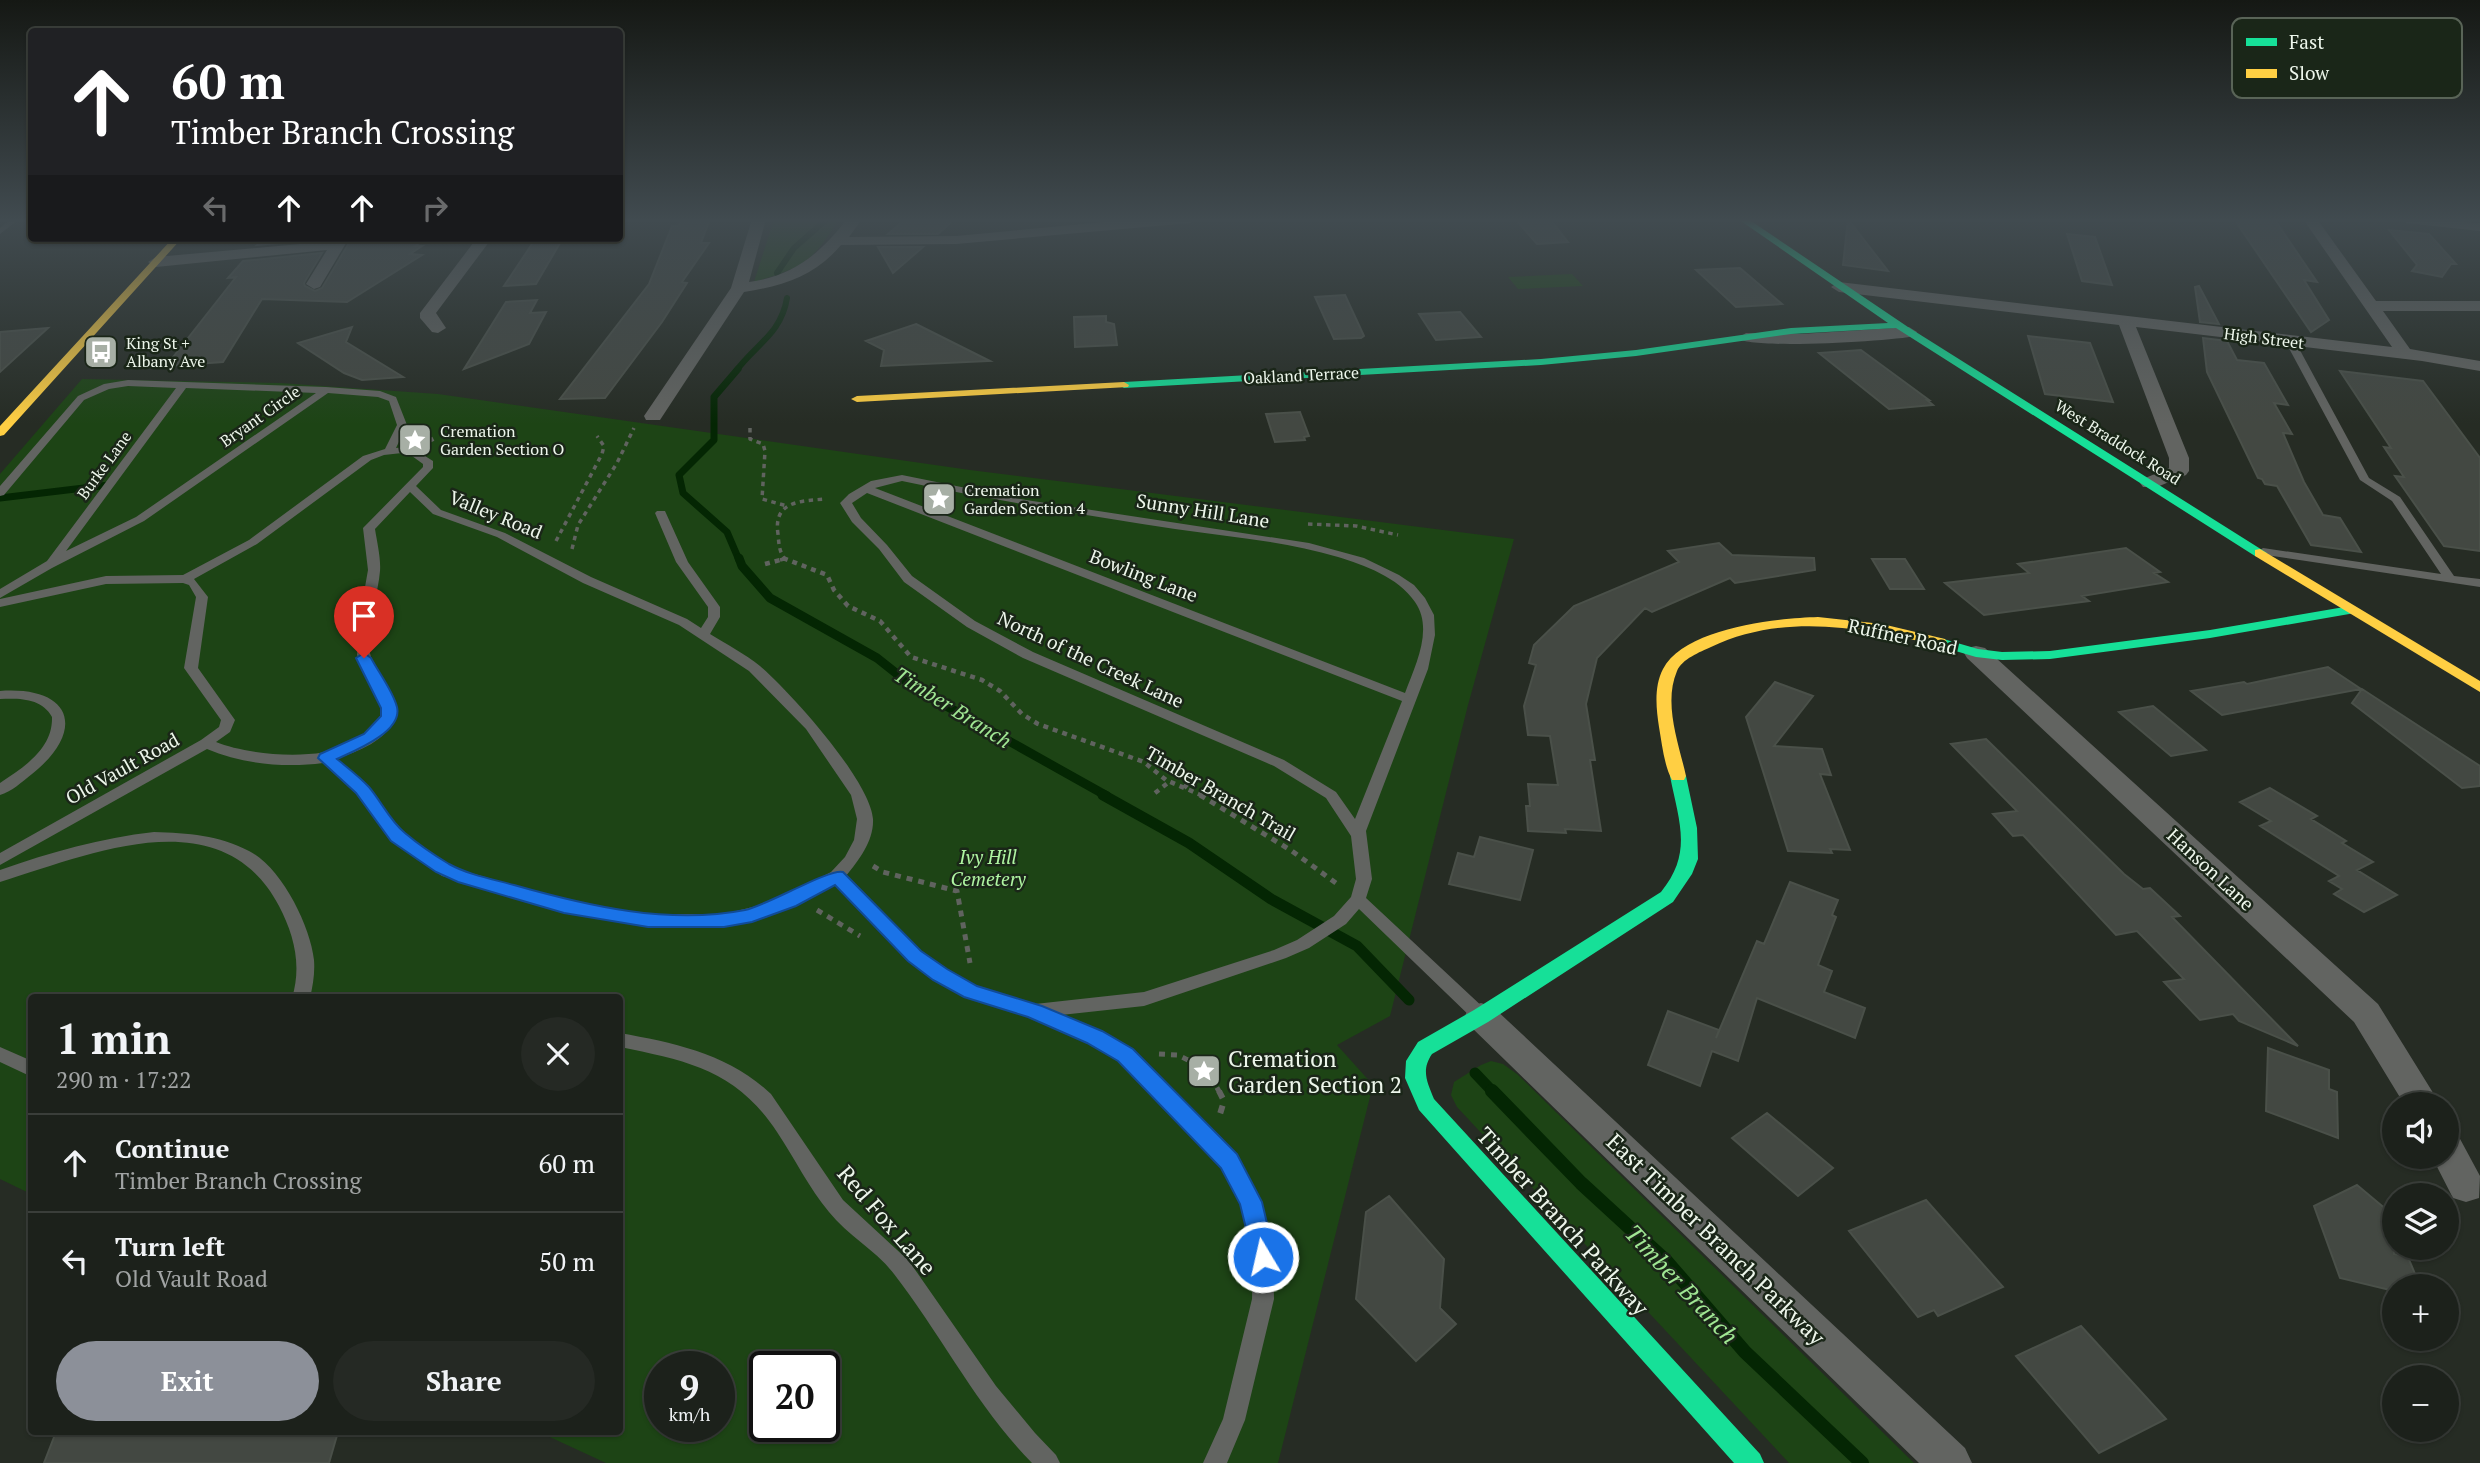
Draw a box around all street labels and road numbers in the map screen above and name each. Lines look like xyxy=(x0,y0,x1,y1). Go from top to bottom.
street label: High Street xyxy=(2223,322,2306,354)
street label: Oakland Terrace xyxy=(1243,361,1359,389)
street label: Bryant Circle xyxy=(215,380,305,452)
street label: West Braddock Road xyxy=(2051,394,2185,490)
street label: Burke Lane xyxy=(72,426,136,504)
street label: Valley Road xyxy=(446,484,547,544)
street label: Sunny Hill Lane xyxy=(1135,487,1271,533)
street label: Bowling Lane xyxy=(1086,543,1202,607)
street label: North of the Creek Lane xyxy=(994,605,1188,713)
street label: Ruffner Road xyxy=(1846,612,1960,660)
street label: Old Vault Road xyxy=(61,726,184,810)
street label: Timber Branch Trail xyxy=(1141,740,1301,846)
street label: Hanson Lane xyxy=(2162,822,2260,916)
street label: Timber Branch Parkway xyxy=(1470,1120,1656,1322)
street label: East Timber Branch Parkway xyxy=(1601,1127,1831,1351)
street label: Red Fox Lane xyxy=(831,1158,943,1282)

